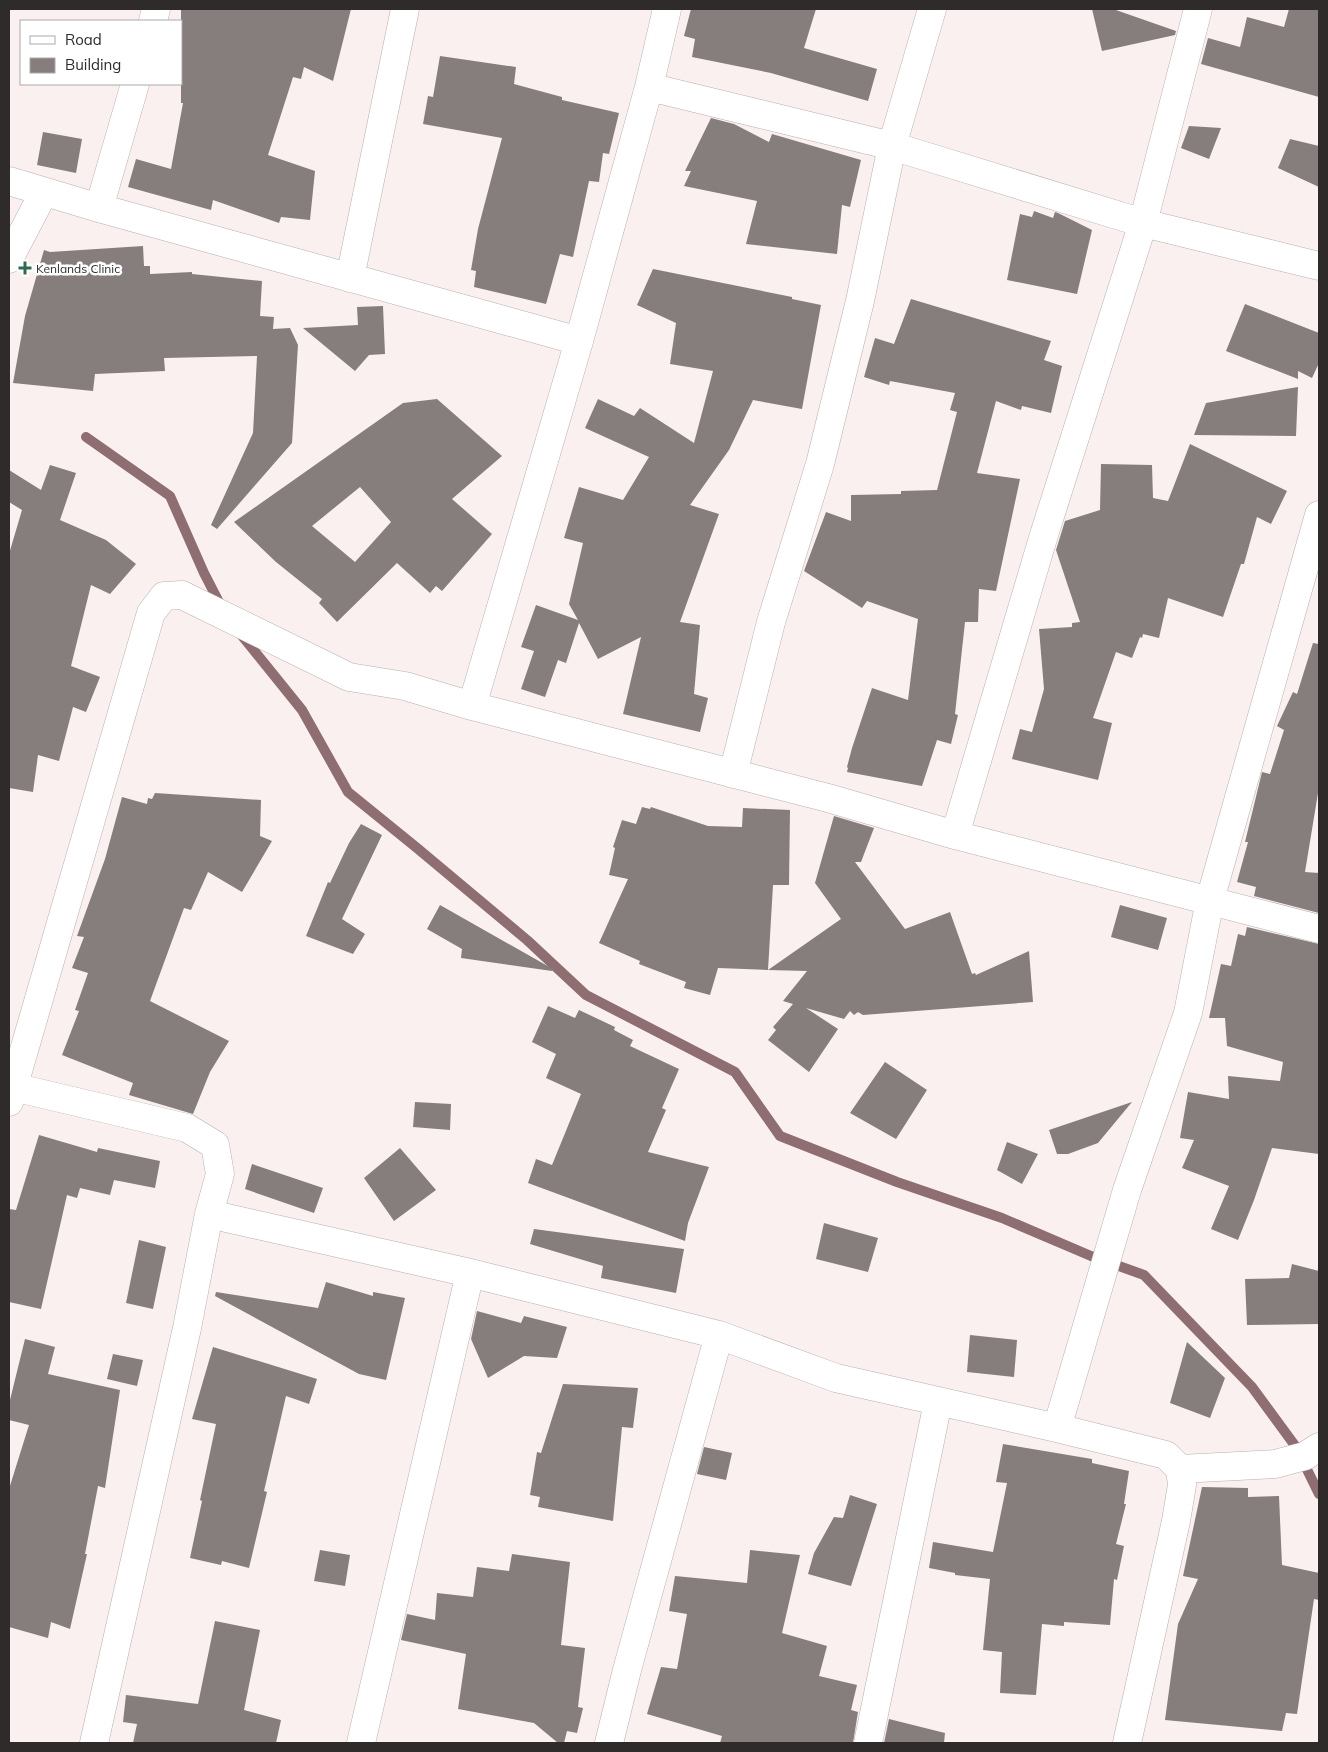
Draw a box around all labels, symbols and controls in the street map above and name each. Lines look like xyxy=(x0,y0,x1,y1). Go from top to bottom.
legend xyxy=(20,20,182,85)
text: Road xyxy=(65,30,102,49)
text: Building xyxy=(65,55,121,74)
marker: Kenlands Clinic xyxy=(18,261,32,275)
place label: Kenlands Clinic xyxy=(36,261,120,276)

